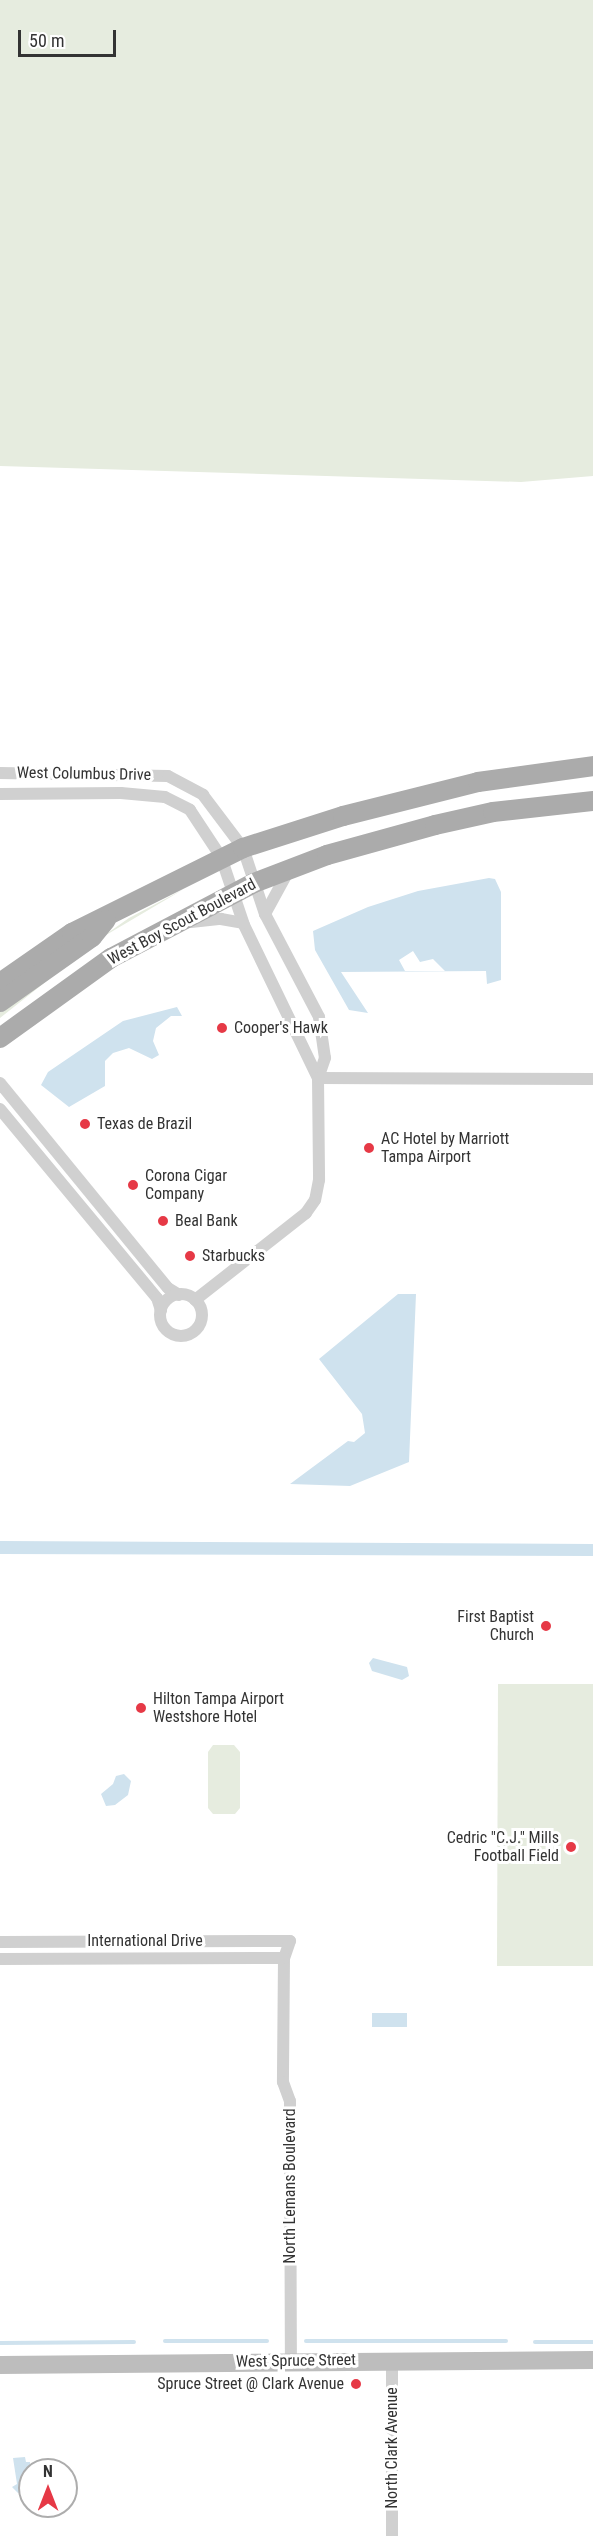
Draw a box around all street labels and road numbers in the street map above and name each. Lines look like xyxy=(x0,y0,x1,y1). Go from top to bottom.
street label: West Columbus Drive xyxy=(17,763,151,785)
street label: West Boy Scout Boulevard xyxy=(105,875,259,969)
street label: International Drive xyxy=(87,1931,203,1951)
street label: North Lemans Boulevard xyxy=(280,2108,300,2264)
street label: West Spruce Street xyxy=(236,2350,356,2372)
street label: North Clark Avenue xyxy=(382,2387,402,2509)

